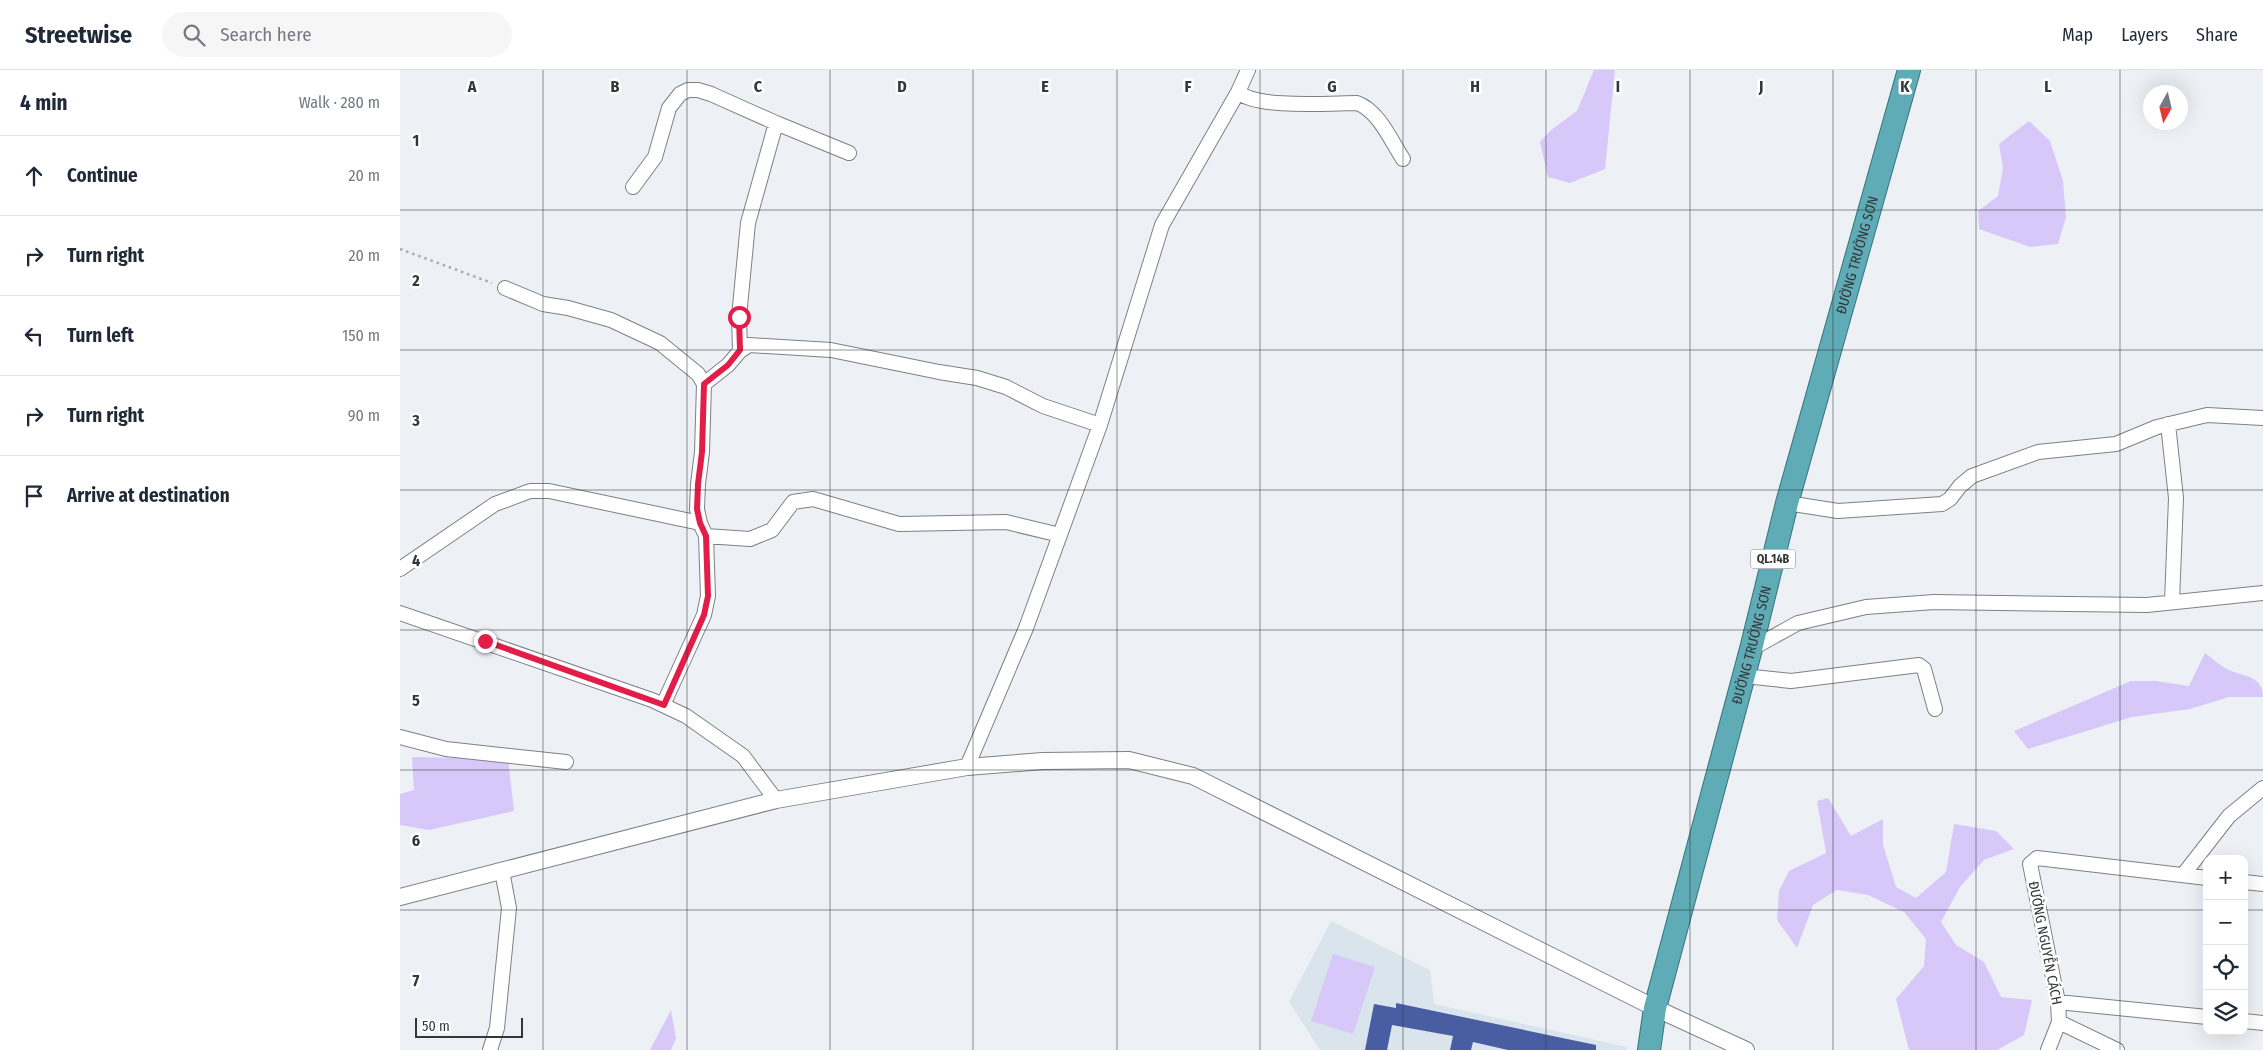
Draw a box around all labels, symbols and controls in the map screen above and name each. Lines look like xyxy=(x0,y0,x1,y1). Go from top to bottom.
search box xyxy=(162,12,512,57)
text: Streetwise xyxy=(25,21,132,49)
icon: search xyxy=(180,21,208,49)
text: Search here xyxy=(220,23,312,46)
text: Map xyxy=(2062,24,2093,46)
text: Layers xyxy=(2121,24,2168,46)
text: Share xyxy=(2196,24,2238,46)
text: A xyxy=(467,77,477,96)
text: B xyxy=(611,77,620,96)
text: C xyxy=(754,77,763,96)
text: D xyxy=(897,77,907,96)
text: E xyxy=(1041,77,1049,96)
text: F xyxy=(1184,77,1192,96)
text: G xyxy=(1327,77,1337,96)
text: H xyxy=(1470,77,1480,96)
text: I xyxy=(1616,77,1620,96)
text: J xyxy=(1758,77,1763,96)
text: K xyxy=(1900,77,1910,96)
text: L xyxy=(2044,77,2052,96)
north arrow xyxy=(2143,85,2188,130)
text: 4 min xyxy=(20,90,68,116)
text: Walk · 280 m xyxy=(299,93,380,112)
text: 1 xyxy=(413,131,419,150)
icon: ahead xyxy=(20,162,48,190)
text: Continue xyxy=(67,164,138,187)
text: 20 m xyxy=(349,166,380,185)
street label: ĐƯỜNG TRƯỜNG SƠN xyxy=(1832,194,1882,316)
icon: right xyxy=(20,242,48,270)
text: Turn right xyxy=(67,244,144,267)
text: 20 m xyxy=(349,246,380,265)
text: 2 xyxy=(411,271,420,290)
route start xyxy=(728,306,751,329)
icon: left xyxy=(20,322,48,350)
text: Turn left xyxy=(67,324,134,347)
text: 150 m xyxy=(342,326,380,345)
icon: right xyxy=(20,402,48,430)
text: Turn right xyxy=(67,404,144,427)
text: 90 m xyxy=(348,406,380,425)
text: 3 xyxy=(411,411,420,430)
icon: arrive xyxy=(20,482,48,510)
text: Arrive at destination xyxy=(67,484,230,507)
road number: QL.14B xyxy=(1750,549,1796,568)
text: 4 xyxy=(412,551,420,570)
street label: ĐƯỜNG TRƯỜNG SƠN xyxy=(1728,584,1775,706)
route end xyxy=(474,630,497,653)
text: 5 xyxy=(412,691,420,710)
text: 6 xyxy=(412,831,420,850)
map controls xyxy=(2203,855,2248,1035)
button: + xyxy=(2203,855,2248,900)
street label: ĐƯỜNG NGUYỄN CÁCH xyxy=(2025,879,2067,1006)
button: − xyxy=(2203,900,2248,945)
button: locate xyxy=(2203,945,2248,990)
text: 7 xyxy=(413,971,420,990)
button: layers xyxy=(2203,990,2248,1035)
scale bar xyxy=(415,1015,522,1038)
text: 50 m xyxy=(422,1018,450,1035)

